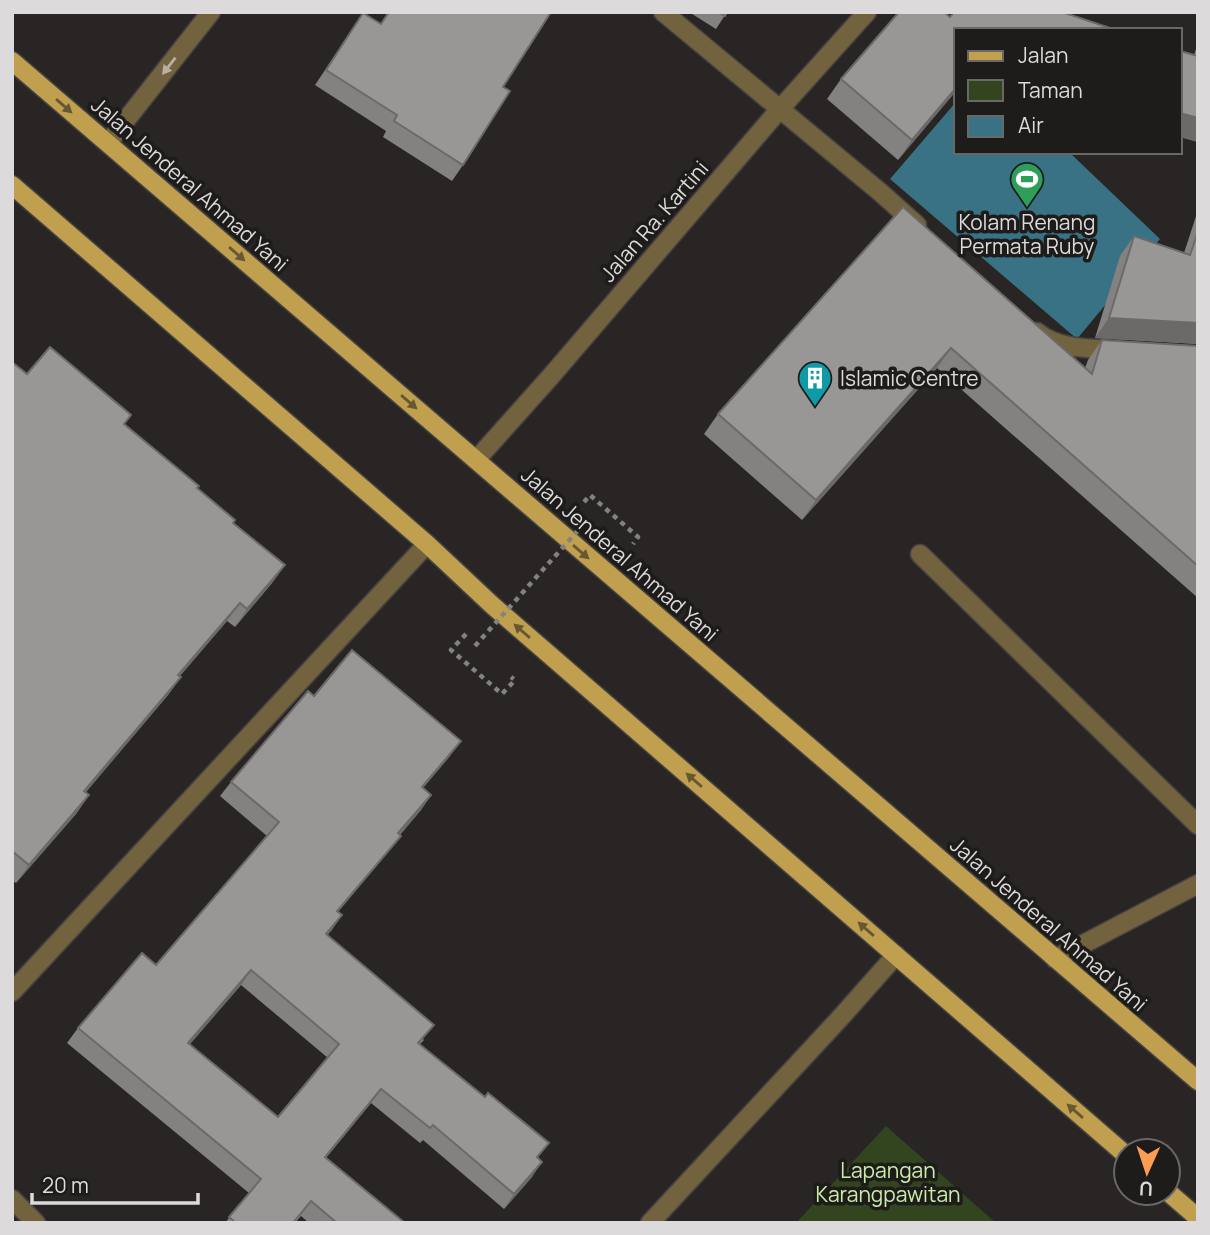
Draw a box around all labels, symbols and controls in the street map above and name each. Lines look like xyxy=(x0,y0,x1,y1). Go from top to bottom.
legend xyxy=(954,28,1182,154)
text: Jalan xyxy=(1018,41,1068,69)
one-way arrow xyxy=(163,57,177,75)
text: Taman xyxy=(1018,76,1083,104)
street label: Jalan Jenderal Ahmad Yani xyxy=(86,91,294,277)
one-way arrow xyxy=(55,98,73,114)
text: Air xyxy=(1018,111,1044,139)
street label: Jalan Ra. Kartini xyxy=(594,155,714,287)
sports icon: Kolam Renang Permata Ruby xyxy=(1008,160,1046,209)
place label: Kolam Renang Permata Ruby xyxy=(959,208,1095,260)
one-way arrow xyxy=(228,246,245,261)
building icon: Islamic Centre xyxy=(796,359,834,408)
place label: Islamic Centre xyxy=(840,364,979,392)
one-way arrow xyxy=(400,394,418,410)
street label: Jalan Jenderal Ahmad Yani xyxy=(516,461,724,647)
one-way arrow xyxy=(572,544,589,559)
one-way arrow xyxy=(514,624,531,639)
one-way arrow xyxy=(686,773,703,788)
street label: Jalan Jenderal Ahmad Yani xyxy=(945,831,1153,1017)
one-way arrow xyxy=(857,921,875,937)
one-way arrow xyxy=(1066,1104,1083,1119)
north arrow xyxy=(1112,1137,1182,1207)
park label: Lapangan Karangpawitan xyxy=(815,1156,961,1208)
scale bar xyxy=(32,1162,198,1206)
text: 20 m xyxy=(42,1171,89,1199)
text: U xyxy=(1139,1176,1154,1202)

